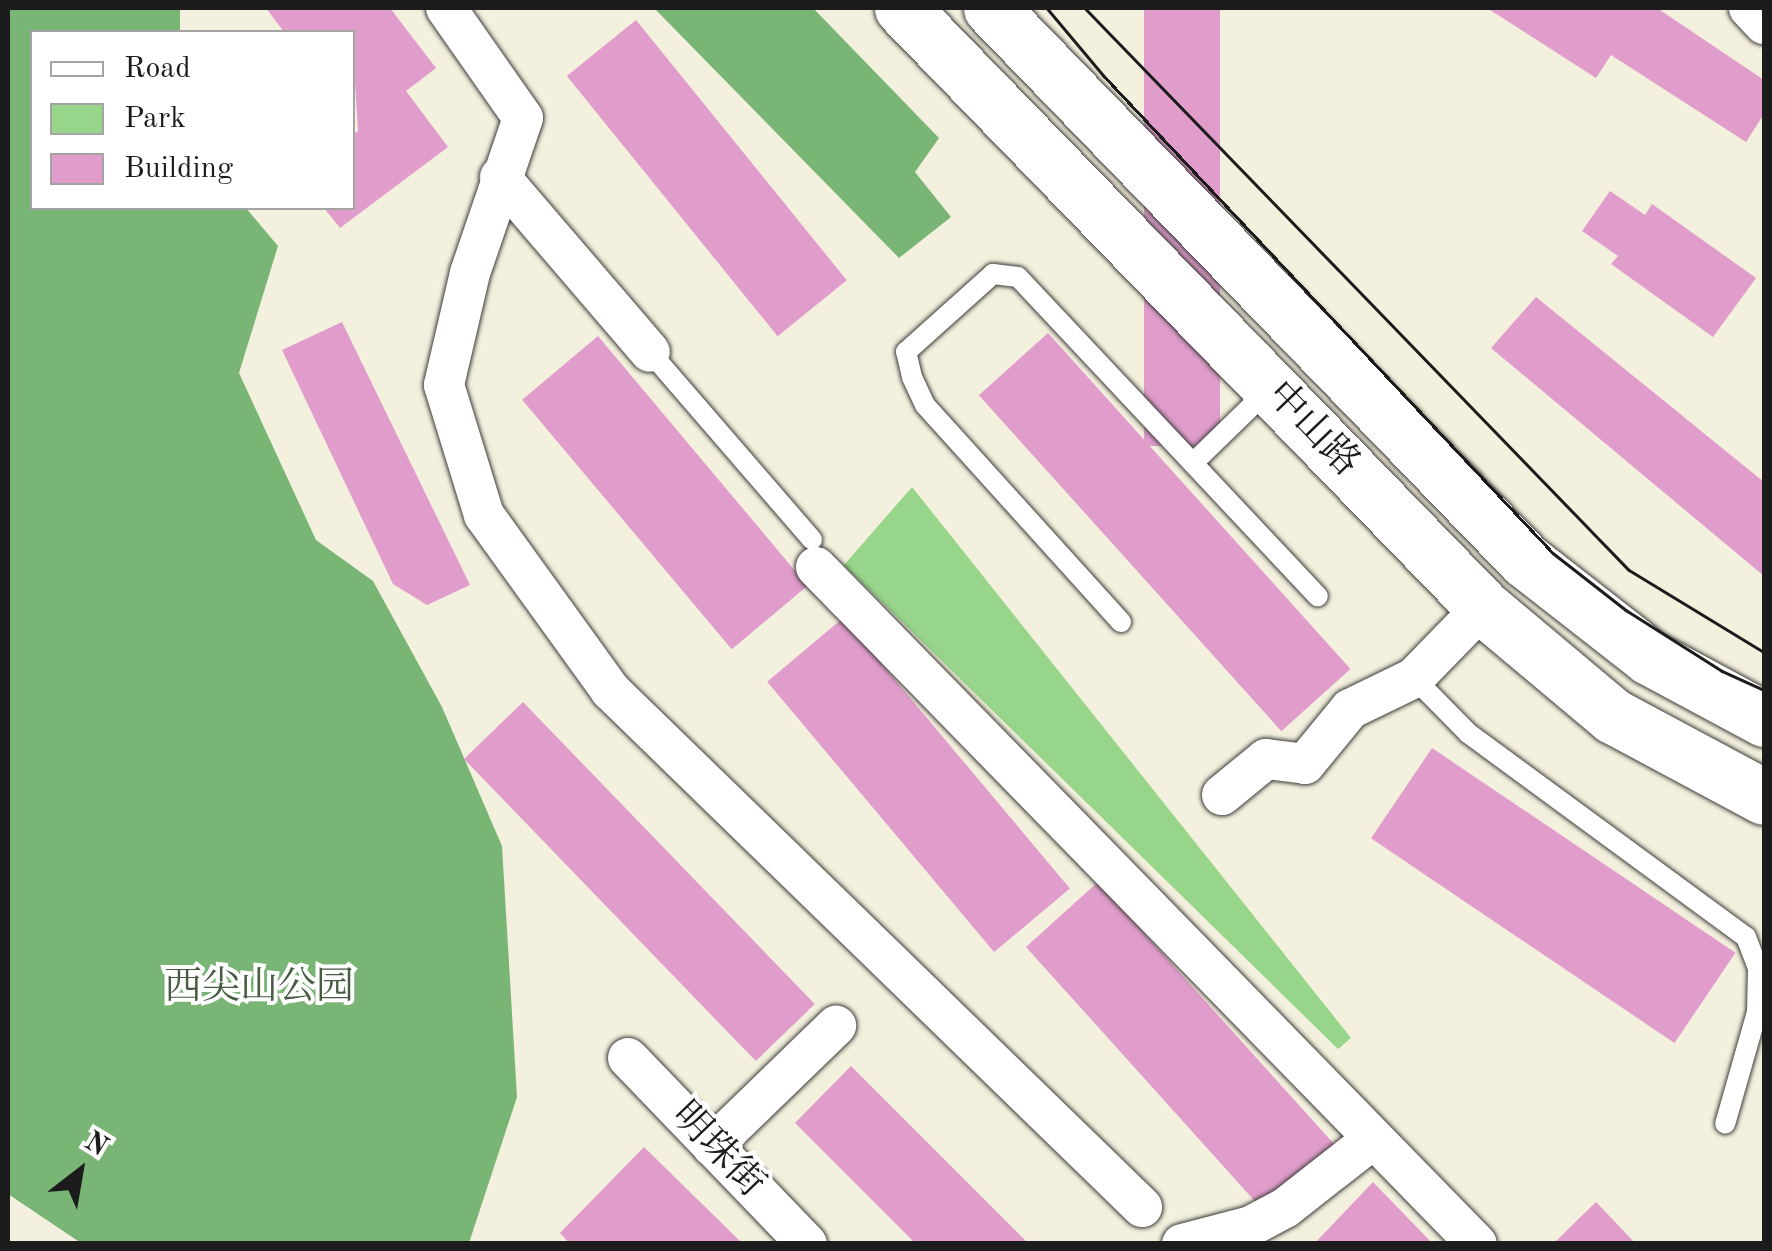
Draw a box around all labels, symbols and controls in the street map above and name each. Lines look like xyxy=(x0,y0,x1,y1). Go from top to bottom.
legend xyxy=(30,30,355,210)
text: Road xyxy=(124,54,191,84)
text: Park xyxy=(124,104,186,134)
text: Building xyxy=(124,154,233,184)
street label: 中山路 xyxy=(1256,373,1368,487)
park label: 西尖山公园 xyxy=(164,966,354,1012)
street label: 明珠街 xyxy=(661,1094,773,1208)
north arrow xyxy=(30,1121,130,1221)
text: N xyxy=(79,1128,112,1163)

